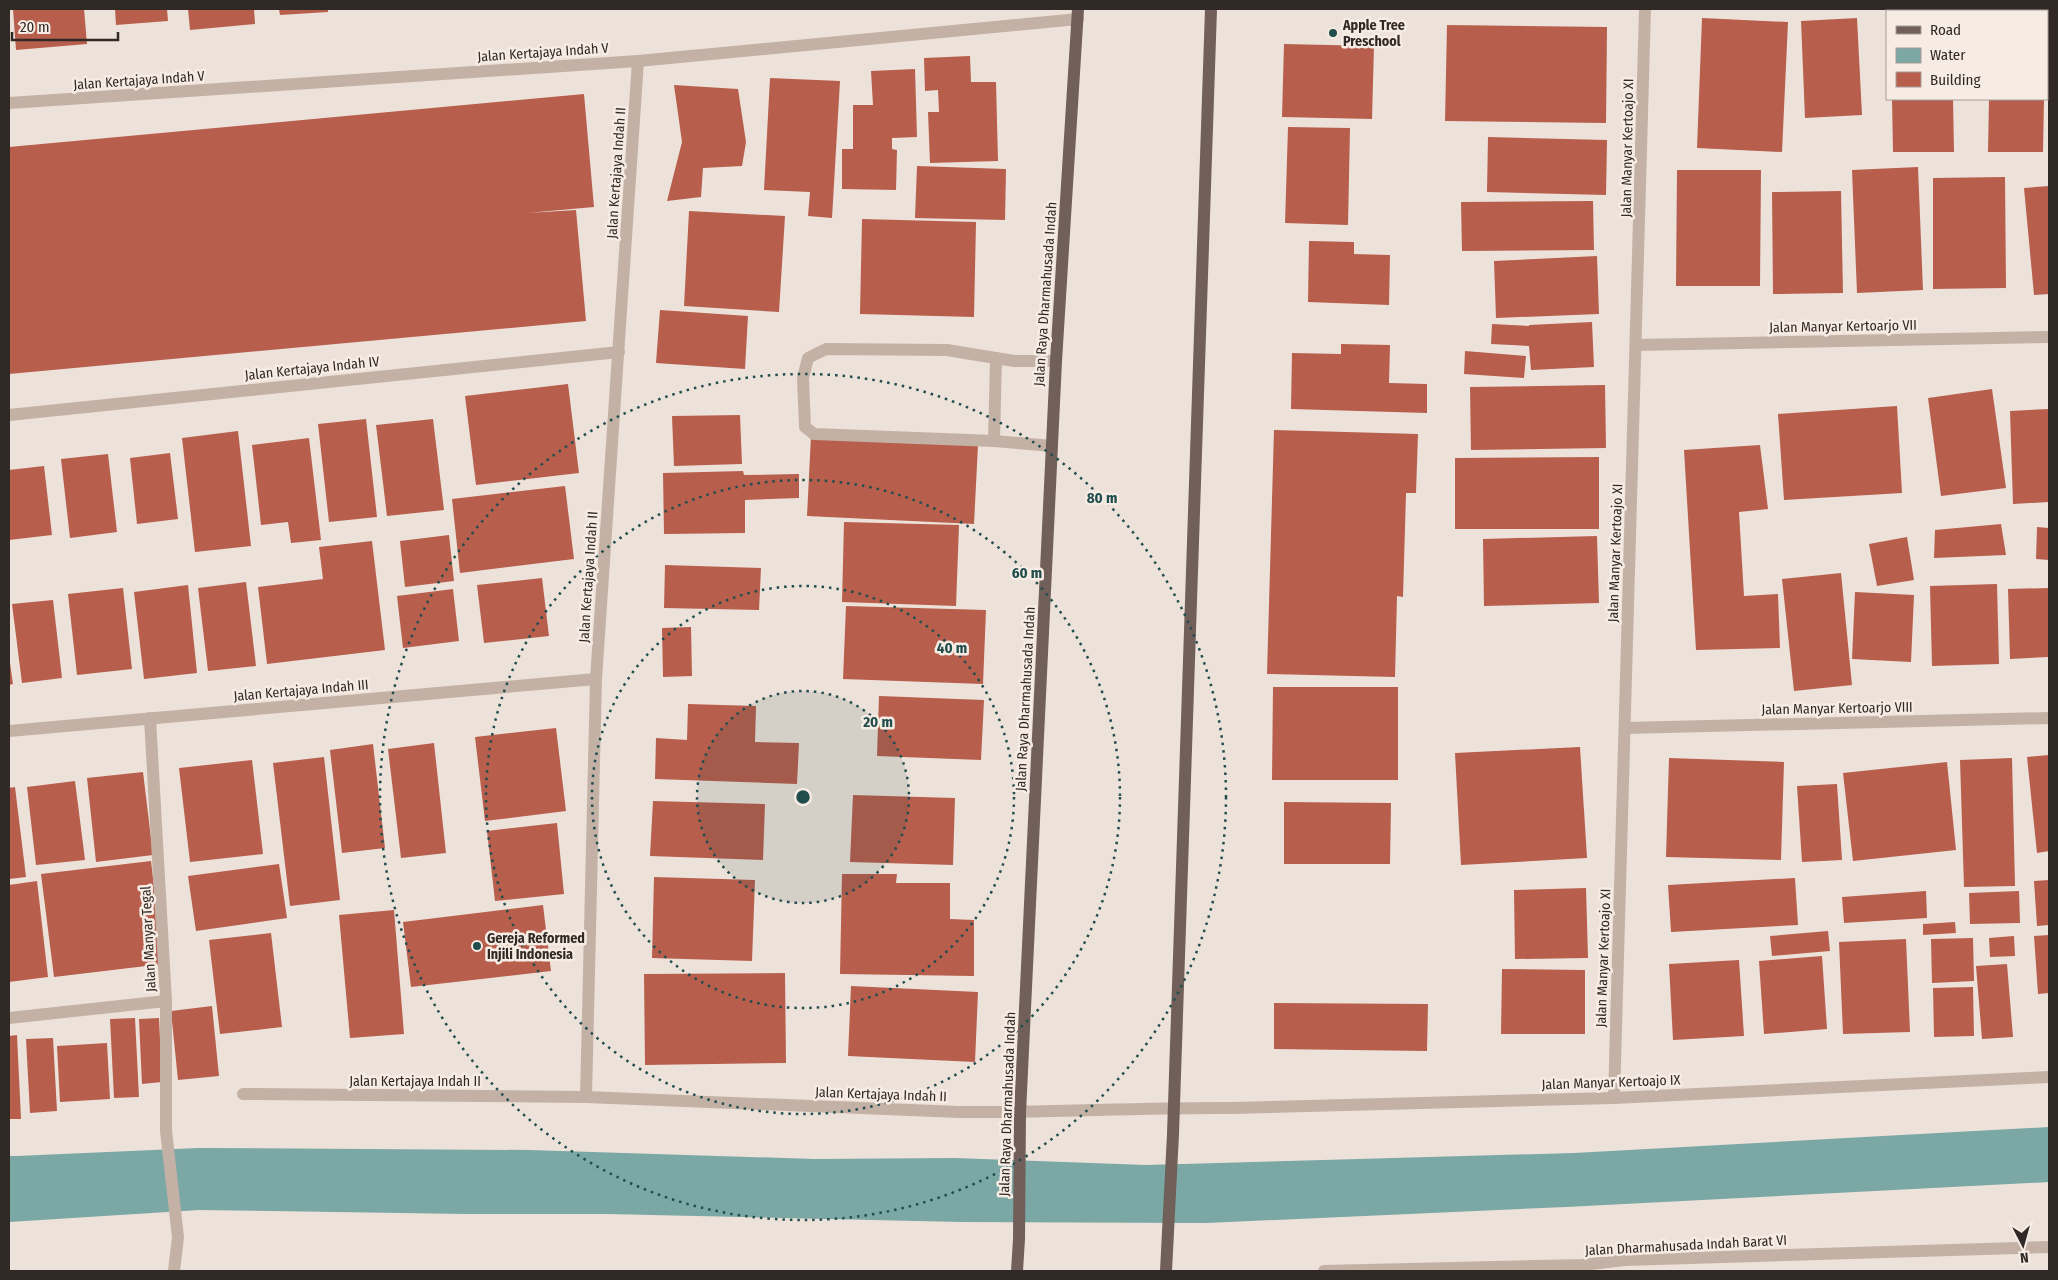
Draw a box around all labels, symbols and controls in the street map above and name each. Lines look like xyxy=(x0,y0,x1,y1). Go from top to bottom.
scale bar xyxy=(12,10,119,42)
legend xyxy=(1886,10,2048,100)
place label: Apple Tree Preschool xyxy=(1342,17,1405,50)
text: 20 m xyxy=(20,18,50,36)
text: Road xyxy=(1930,21,1961,39)
marker: Apple Tree Preschool xyxy=(1327,27,1339,39)
street label: Jalan Kertajaya Indah V xyxy=(477,39,610,66)
text: Water xyxy=(1930,46,1966,64)
street label: Jalan Kertajaya Indah V xyxy=(73,67,206,94)
text: Building xyxy=(1930,71,1981,89)
street label: Jalan Manyar Kertoajo XI xyxy=(1618,78,1637,218)
street label: Jalan Kertajaya Indah II xyxy=(603,107,630,239)
street label: Jalan Raya Dharmahusada Indah xyxy=(1031,201,1060,387)
street label: Jalan Manyar Kertoarjo VII xyxy=(1769,317,1917,336)
street label: Jalan Kertajaya Indah IV xyxy=(244,353,381,384)
street label: Jalan Manyar Kertoajo XI xyxy=(1605,483,1626,623)
text: 80 m xyxy=(1087,489,1117,507)
street label: Jalan Kertajaya Indah II xyxy=(575,511,602,643)
text: 60 m xyxy=(1012,564,1042,582)
street label: Jalan Raya Dharmahusada Indah xyxy=(1012,606,1039,792)
text: 40 m xyxy=(937,639,967,657)
street label: Jalan Kertajaya Indah III xyxy=(233,676,369,705)
street label: Jalan Manyar Kertoarjo VIII xyxy=(1761,699,1913,718)
text: 20 m xyxy=(862,713,893,731)
centre of rings xyxy=(794,788,812,806)
street label: Jalan Manyar Tegal xyxy=(137,885,160,992)
street label: Jalan Manyar Kertoajo XI xyxy=(1593,888,1614,1028)
place label: Gereja Reformed Injili Indonesia xyxy=(487,930,585,963)
marker: Gereja Reformed Injili Indonesia xyxy=(471,940,483,952)
street label: Jalan Raya Dharmahusada Indah xyxy=(996,1011,1019,1197)
street label: Jalan Manyar Kertoajo IX xyxy=(1541,1072,1681,1093)
street label: Jalan Kertajaya Indah II xyxy=(349,1073,481,1090)
street label: Jalan Kertajaya Indah II xyxy=(815,1084,947,1105)
north arrow xyxy=(1998,1220,2048,1270)
street label: Jalan Dharmahusada Indah Barat VI xyxy=(1585,1232,1787,1259)
text: N xyxy=(2019,1249,2029,1266)

